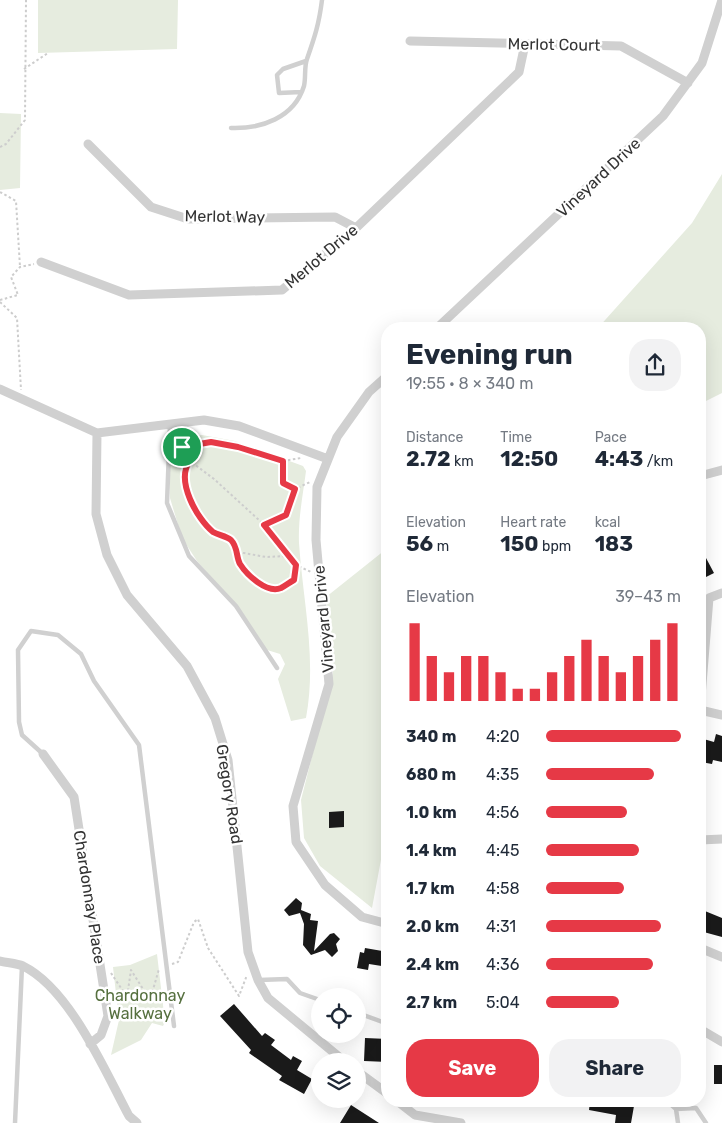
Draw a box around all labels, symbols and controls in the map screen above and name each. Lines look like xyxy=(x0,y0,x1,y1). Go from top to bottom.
street label: Merlot Court xyxy=(507,34,601,55)
street label: Vineyard Drive xyxy=(552,134,644,221)
street label: Merlot Way xyxy=(185,206,266,227)
street label: Merlot Drive xyxy=(281,220,362,292)
text: Evening run xyxy=(406,338,573,371)
button: share xyxy=(629,339,681,391)
text: 19:55 · 8 × 340 m xyxy=(406,374,533,393)
pin xyxy=(161,426,203,468)
text: Distance xyxy=(406,429,463,446)
text: Time xyxy=(500,429,532,446)
text: Pace xyxy=(595,429,627,446)
icon: arrive xyxy=(168,433,196,461)
text: 2.72 xyxy=(406,446,451,471)
text: 12:50 xyxy=(500,446,558,471)
text: 4:43 xyxy=(595,446,643,471)
text: km xyxy=(451,453,474,470)
text: /km xyxy=(643,453,673,470)
text: Elevation xyxy=(406,514,466,531)
text: Heart rate xyxy=(500,514,566,531)
text: kcal xyxy=(595,514,620,531)
text: 56 xyxy=(406,531,433,556)
text: 150 xyxy=(500,531,539,556)
text: 183 xyxy=(595,531,633,556)
text: m xyxy=(433,538,449,555)
text: bpm xyxy=(539,538,571,555)
street label: Vineyard Drive xyxy=(309,564,338,674)
text: Elevation xyxy=(406,587,475,606)
text: 39–43 m xyxy=(615,587,681,606)
text: 340 m xyxy=(406,727,456,746)
text: 4:20 xyxy=(486,727,520,746)
street label: Gregory Road xyxy=(212,743,247,845)
text: 680 m xyxy=(406,765,456,784)
text: 4:35 xyxy=(486,765,519,784)
text: 1.0 km xyxy=(406,803,457,822)
text: 4:56 xyxy=(486,803,519,822)
street label: Chardonnay Place xyxy=(70,829,109,965)
text: 1.4 km xyxy=(406,841,457,860)
text: 4:45 xyxy=(486,841,519,860)
text: 1.7 km xyxy=(406,879,455,898)
text: 4:58 xyxy=(486,879,520,898)
text: 2.0 km xyxy=(406,917,459,936)
text: 4:31 xyxy=(486,917,516,936)
text: 2.4 km xyxy=(406,955,459,974)
text: 4:36 xyxy=(486,955,519,974)
park label: Chardonnay Walkway xyxy=(95,986,186,1023)
map controls xyxy=(311,988,366,1108)
button: locate xyxy=(311,988,366,1043)
text: 2.7 km xyxy=(406,993,457,1012)
text: 5:04 xyxy=(486,993,520,1012)
button: Save xyxy=(406,1039,539,1097)
button: Share xyxy=(549,1039,681,1097)
button: layers xyxy=(311,1053,366,1108)

